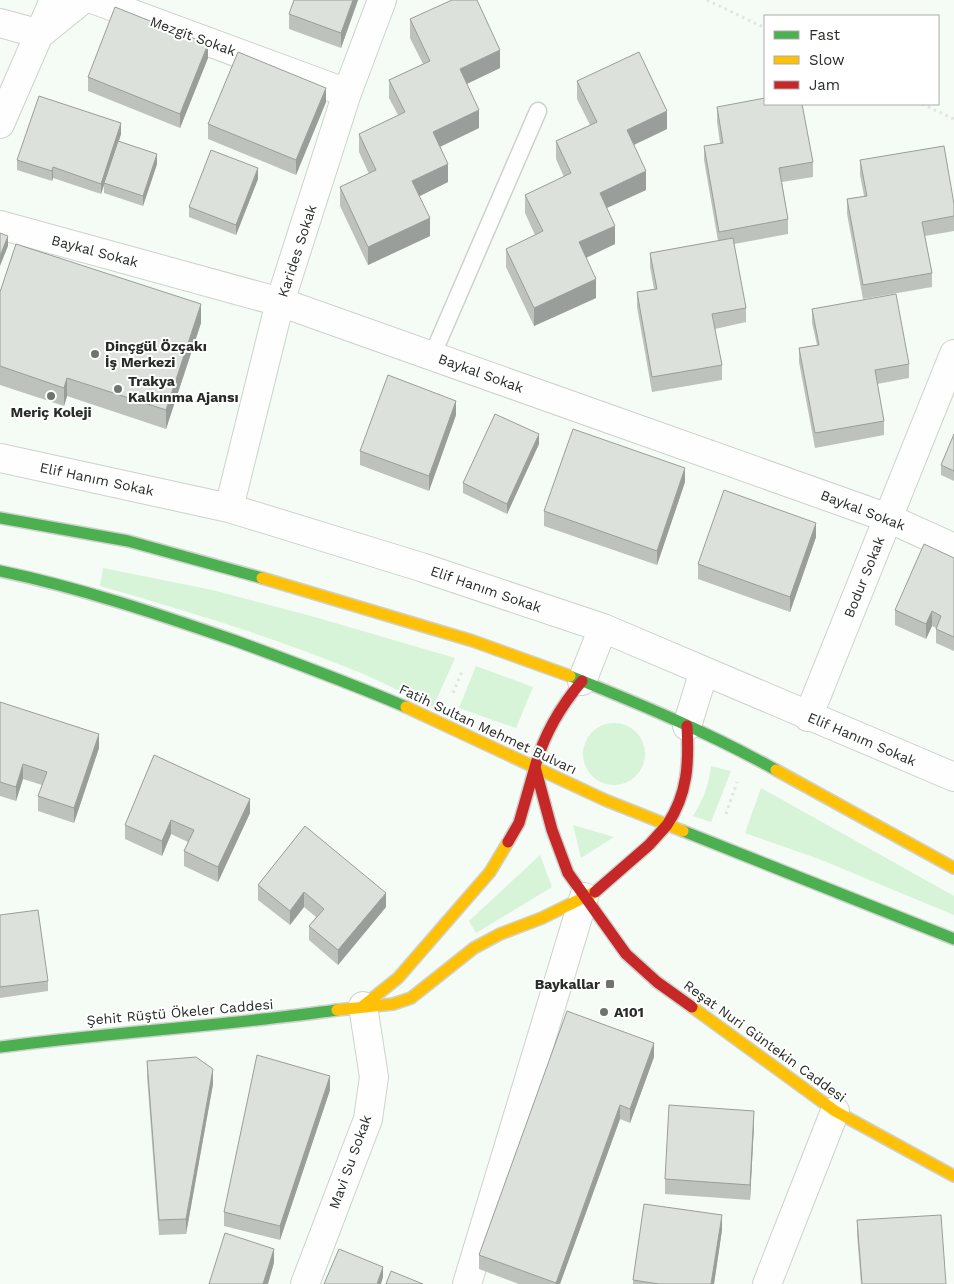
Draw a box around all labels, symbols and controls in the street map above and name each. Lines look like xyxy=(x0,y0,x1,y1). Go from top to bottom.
street label: Mezgit Sokak xyxy=(148,13,238,59)
legend xyxy=(764,15,939,105)
text: Fast xyxy=(809,26,841,44)
text: Slow xyxy=(809,51,845,69)
text: Jam xyxy=(809,76,840,94)
street label: Karides Sokak xyxy=(274,203,320,299)
street label: Baykal Sokak xyxy=(50,232,140,270)
place label: Dinçgül Özçakı İş Merkezi xyxy=(105,338,207,370)
marker: Dinçgül Özçakı İş Merkezi xyxy=(89,348,101,360)
street label: Baykal Sokak xyxy=(436,350,526,396)
place label: Trakya Kalkınma Ajansı xyxy=(128,373,239,405)
marker: Trakya Kalkınma Ajansı xyxy=(112,383,124,395)
marker: Meriç Koleji xyxy=(45,390,57,402)
place label: Meriç Koleji xyxy=(10,404,92,420)
street label: Elif Hanım Sokak xyxy=(38,459,156,499)
street label: Baykal Sokak xyxy=(818,487,908,533)
street label: Bodur Sokak xyxy=(840,534,888,620)
street label: Elif Hanım Sokak xyxy=(428,563,544,616)
street label: Fatih Sultan Mehmet Bulvarı xyxy=(397,681,579,777)
street label: Elif Hanım Sokak xyxy=(805,709,919,769)
place label: Baykallar xyxy=(535,976,600,992)
street label: Reşat Nuri Güntekin Caddesi xyxy=(681,977,849,1105)
marker: Baykallar xyxy=(604,978,616,990)
street label: Şehit Rüştü Ökeler Caddesi xyxy=(86,996,274,1028)
place label: A101 xyxy=(614,1004,644,1020)
marker: A101 xyxy=(598,1006,610,1018)
street label: Mavi Su Sokak xyxy=(326,1113,374,1211)

